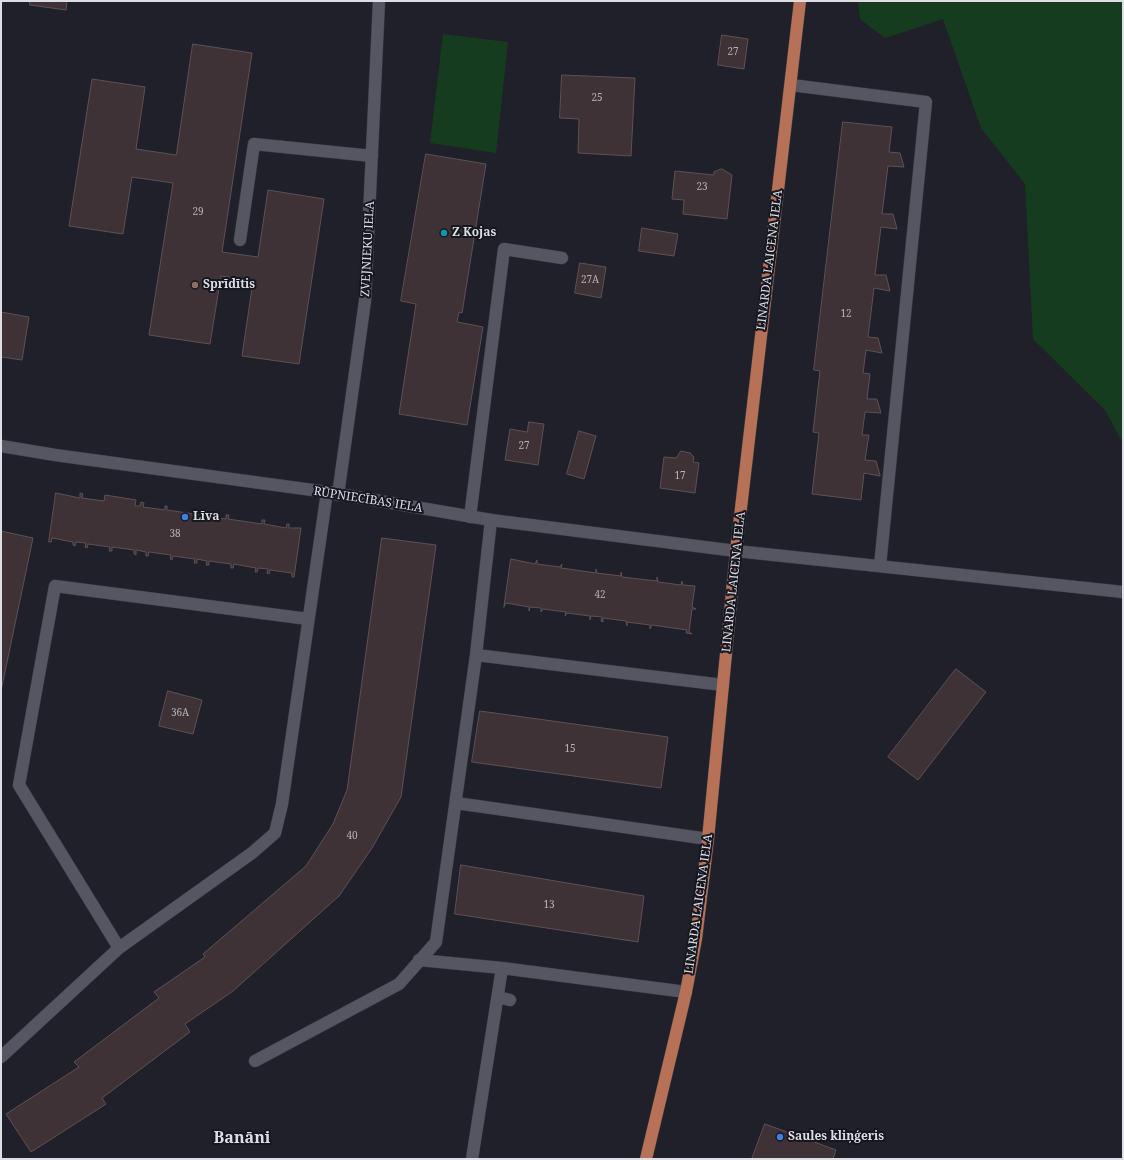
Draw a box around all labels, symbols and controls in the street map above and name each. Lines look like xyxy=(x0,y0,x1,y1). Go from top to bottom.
house number: 27 xyxy=(727,46,739,58)
house number: 25 xyxy=(591,92,603,104)
house number: 23 xyxy=(696,181,708,193)
street label: LINARDA LAICENA IELA xyxy=(754,189,786,331)
street label: ZVEJNIEKU IELA xyxy=(358,201,378,297)
house number: 29 xyxy=(192,206,204,218)
place label: Z Kojas xyxy=(452,226,496,240)
marker: Z Kojas xyxy=(439,228,449,238)
house number: 27A xyxy=(581,274,599,286)
place label: Sprīdītis xyxy=(203,278,255,292)
marker: Sprīdītis xyxy=(190,280,200,290)
house number: 12 xyxy=(840,308,852,320)
house number: 27 xyxy=(518,440,530,452)
house number: 17 xyxy=(674,470,686,482)
street label: RŪPNIECĪBAS IELA xyxy=(313,484,423,516)
place label: Līva xyxy=(193,510,220,524)
street label: LINARDA LAICENA IELA xyxy=(719,511,749,653)
marker: Līva xyxy=(180,512,190,522)
house number: 38 xyxy=(169,528,181,540)
house number: 42 xyxy=(594,589,606,601)
house number: 36A xyxy=(171,707,189,719)
house number: 15 xyxy=(564,743,576,755)
house number: 40 xyxy=(346,830,358,842)
street label: LINARDA LAICENA IELA xyxy=(682,833,716,975)
house number: 13 xyxy=(543,899,555,911)
district label: Banāni xyxy=(214,1128,270,1148)
place label: Saules kliņģeris xyxy=(788,1130,884,1144)
marker: Saules kliņģeris xyxy=(775,1132,785,1142)

